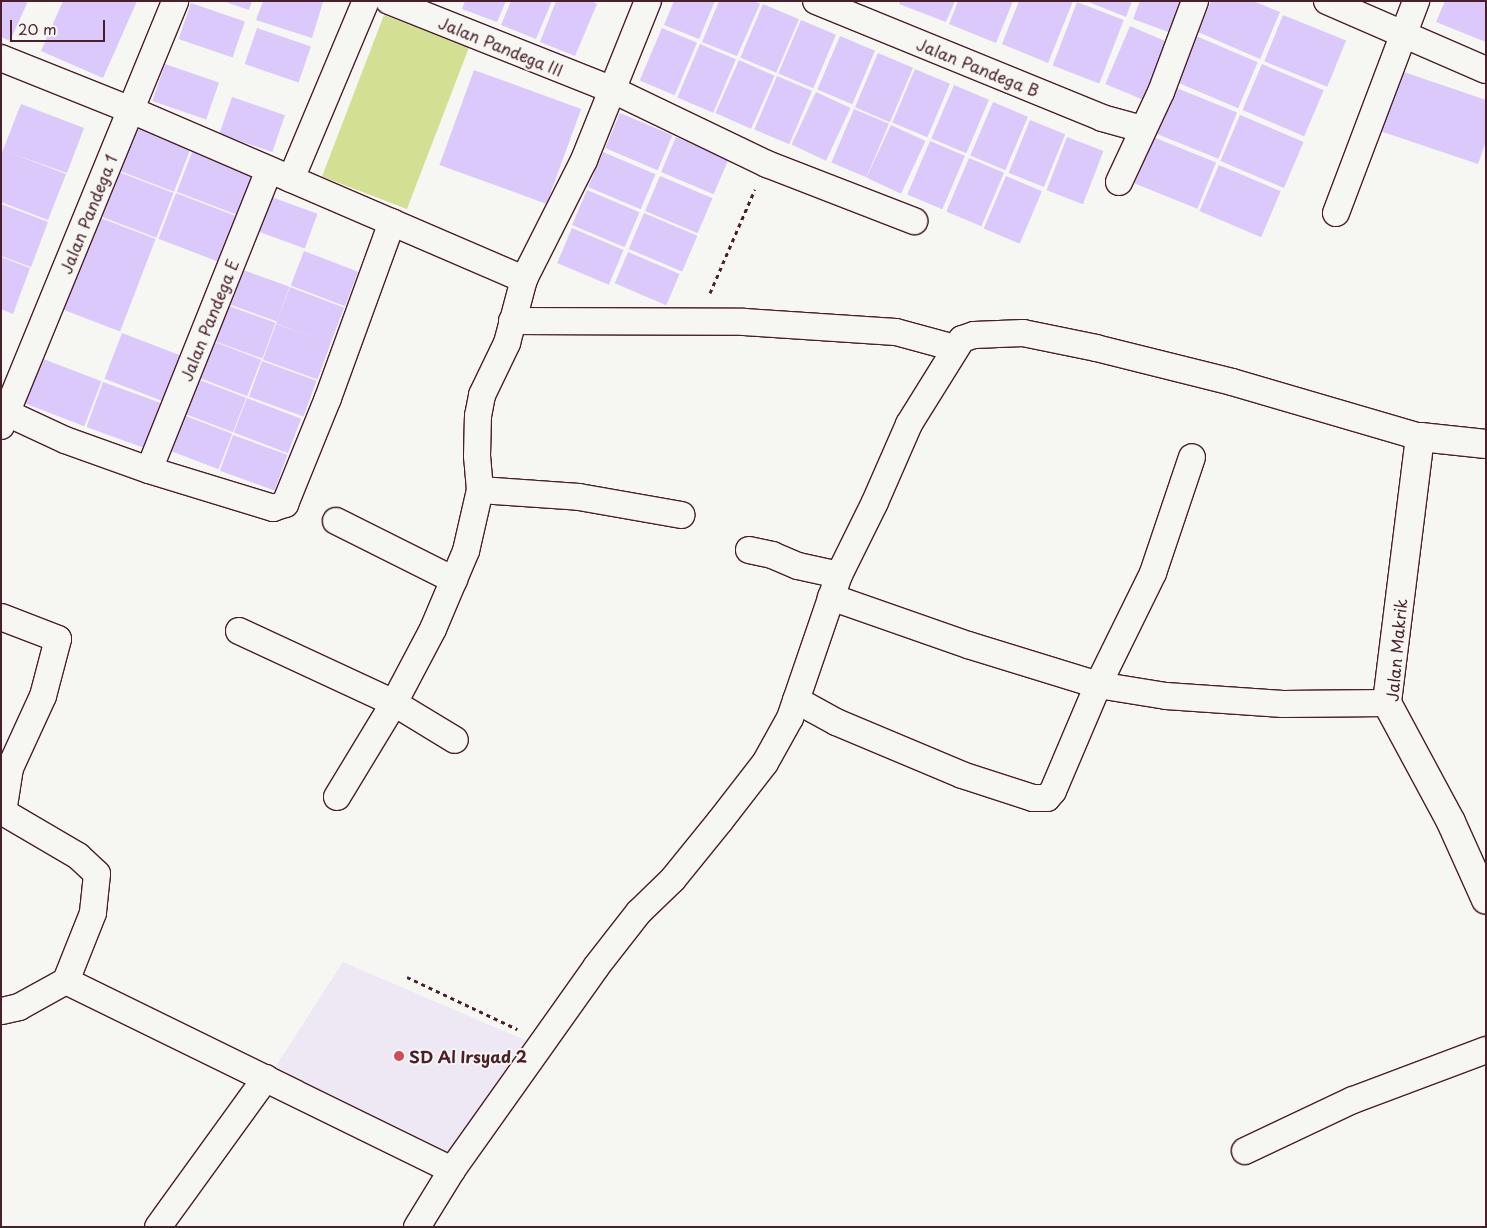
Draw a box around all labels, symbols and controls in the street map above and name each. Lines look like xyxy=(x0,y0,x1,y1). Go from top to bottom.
scale bar xyxy=(12,10,108,42)
street label: Jalan Pandega III xyxy=(435,12,567,80)
text: 20 m xyxy=(18,17,57,40)
street label: Jalan Pandega B xyxy=(914,34,1042,100)
street label: Jalan Pandega 1 xyxy=(55,152,121,276)
street label: Jalan Pandega E xyxy=(176,256,242,384)
street label: Jalan Makrik xyxy=(1382,598,1410,702)
place label: SD Al Irsyad 2 xyxy=(409,1046,527,1066)
marker: SD Al Irsyad 2 xyxy=(393,1050,405,1062)

